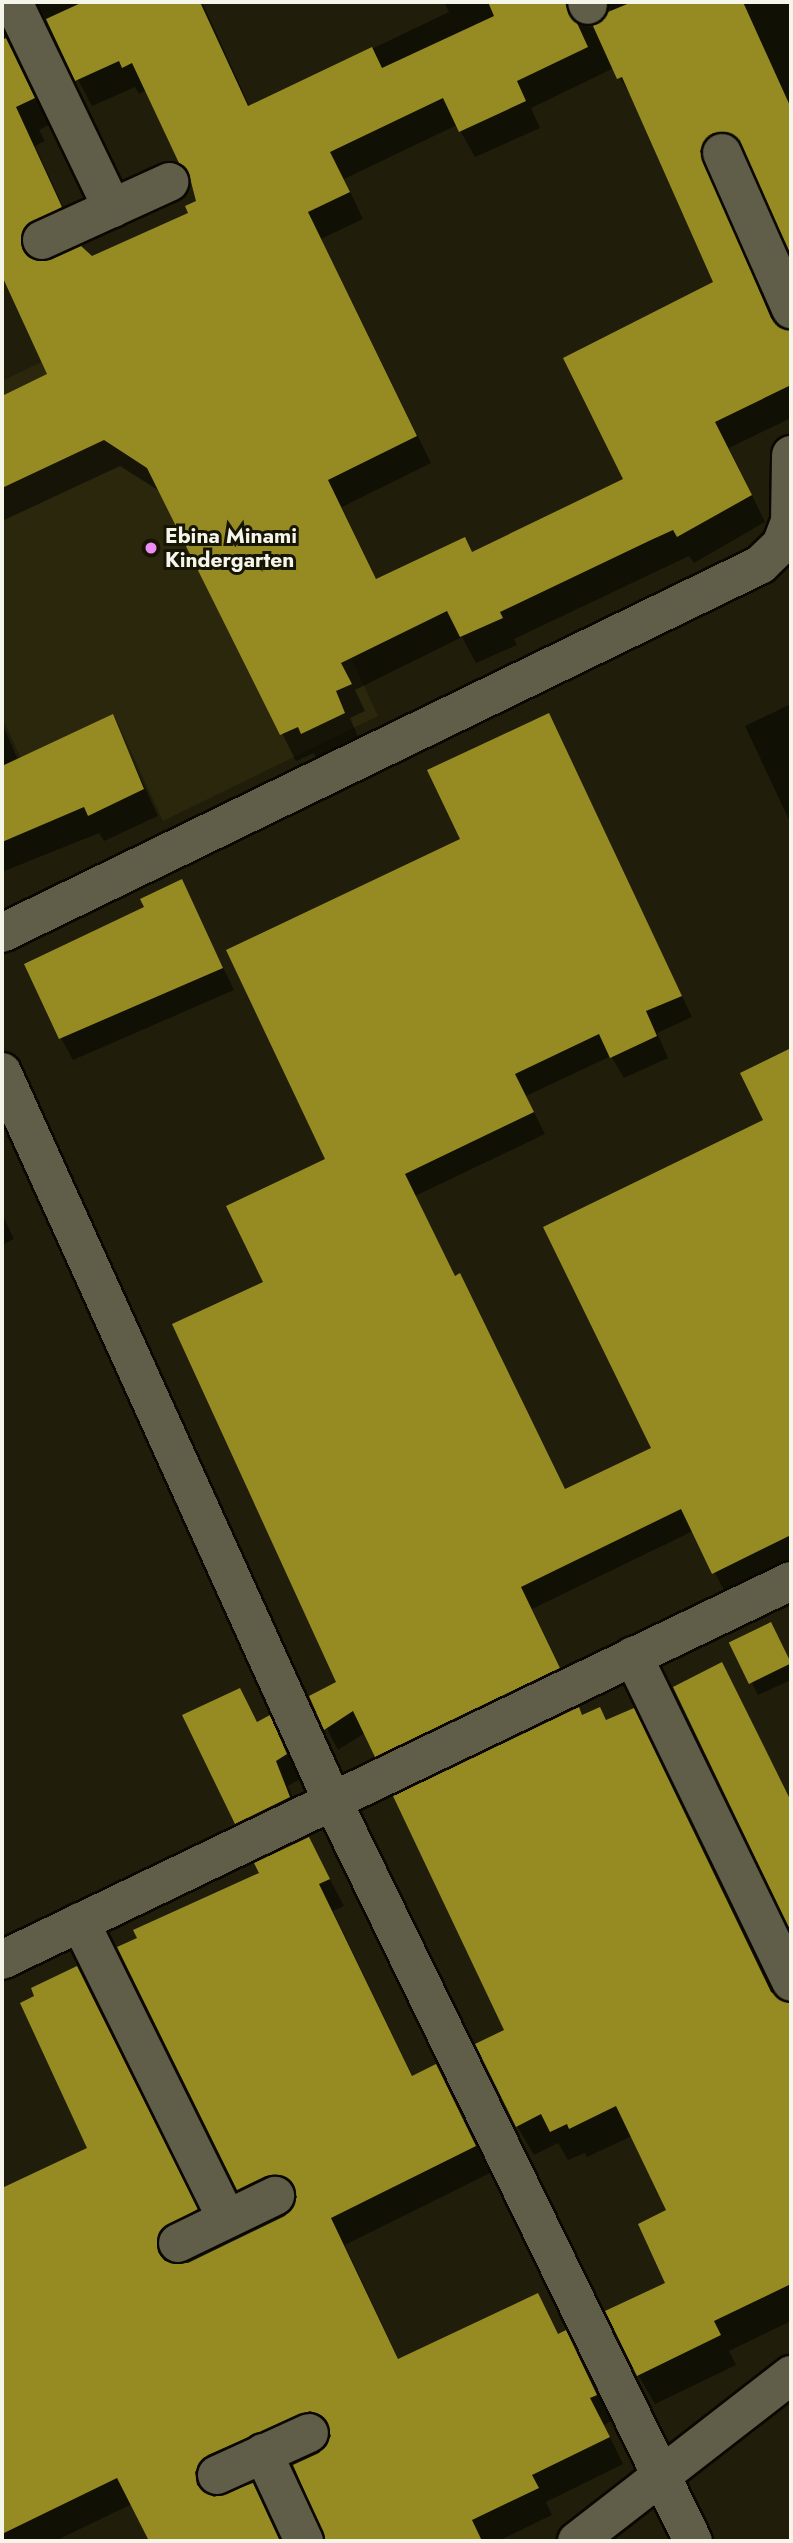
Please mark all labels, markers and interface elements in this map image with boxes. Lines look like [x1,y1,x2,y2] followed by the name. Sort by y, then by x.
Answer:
[165,523,297,573] place label: Ebina Minami Kindergarten
[143,540,159,556] marker: Ebina Minami Kindergarten

